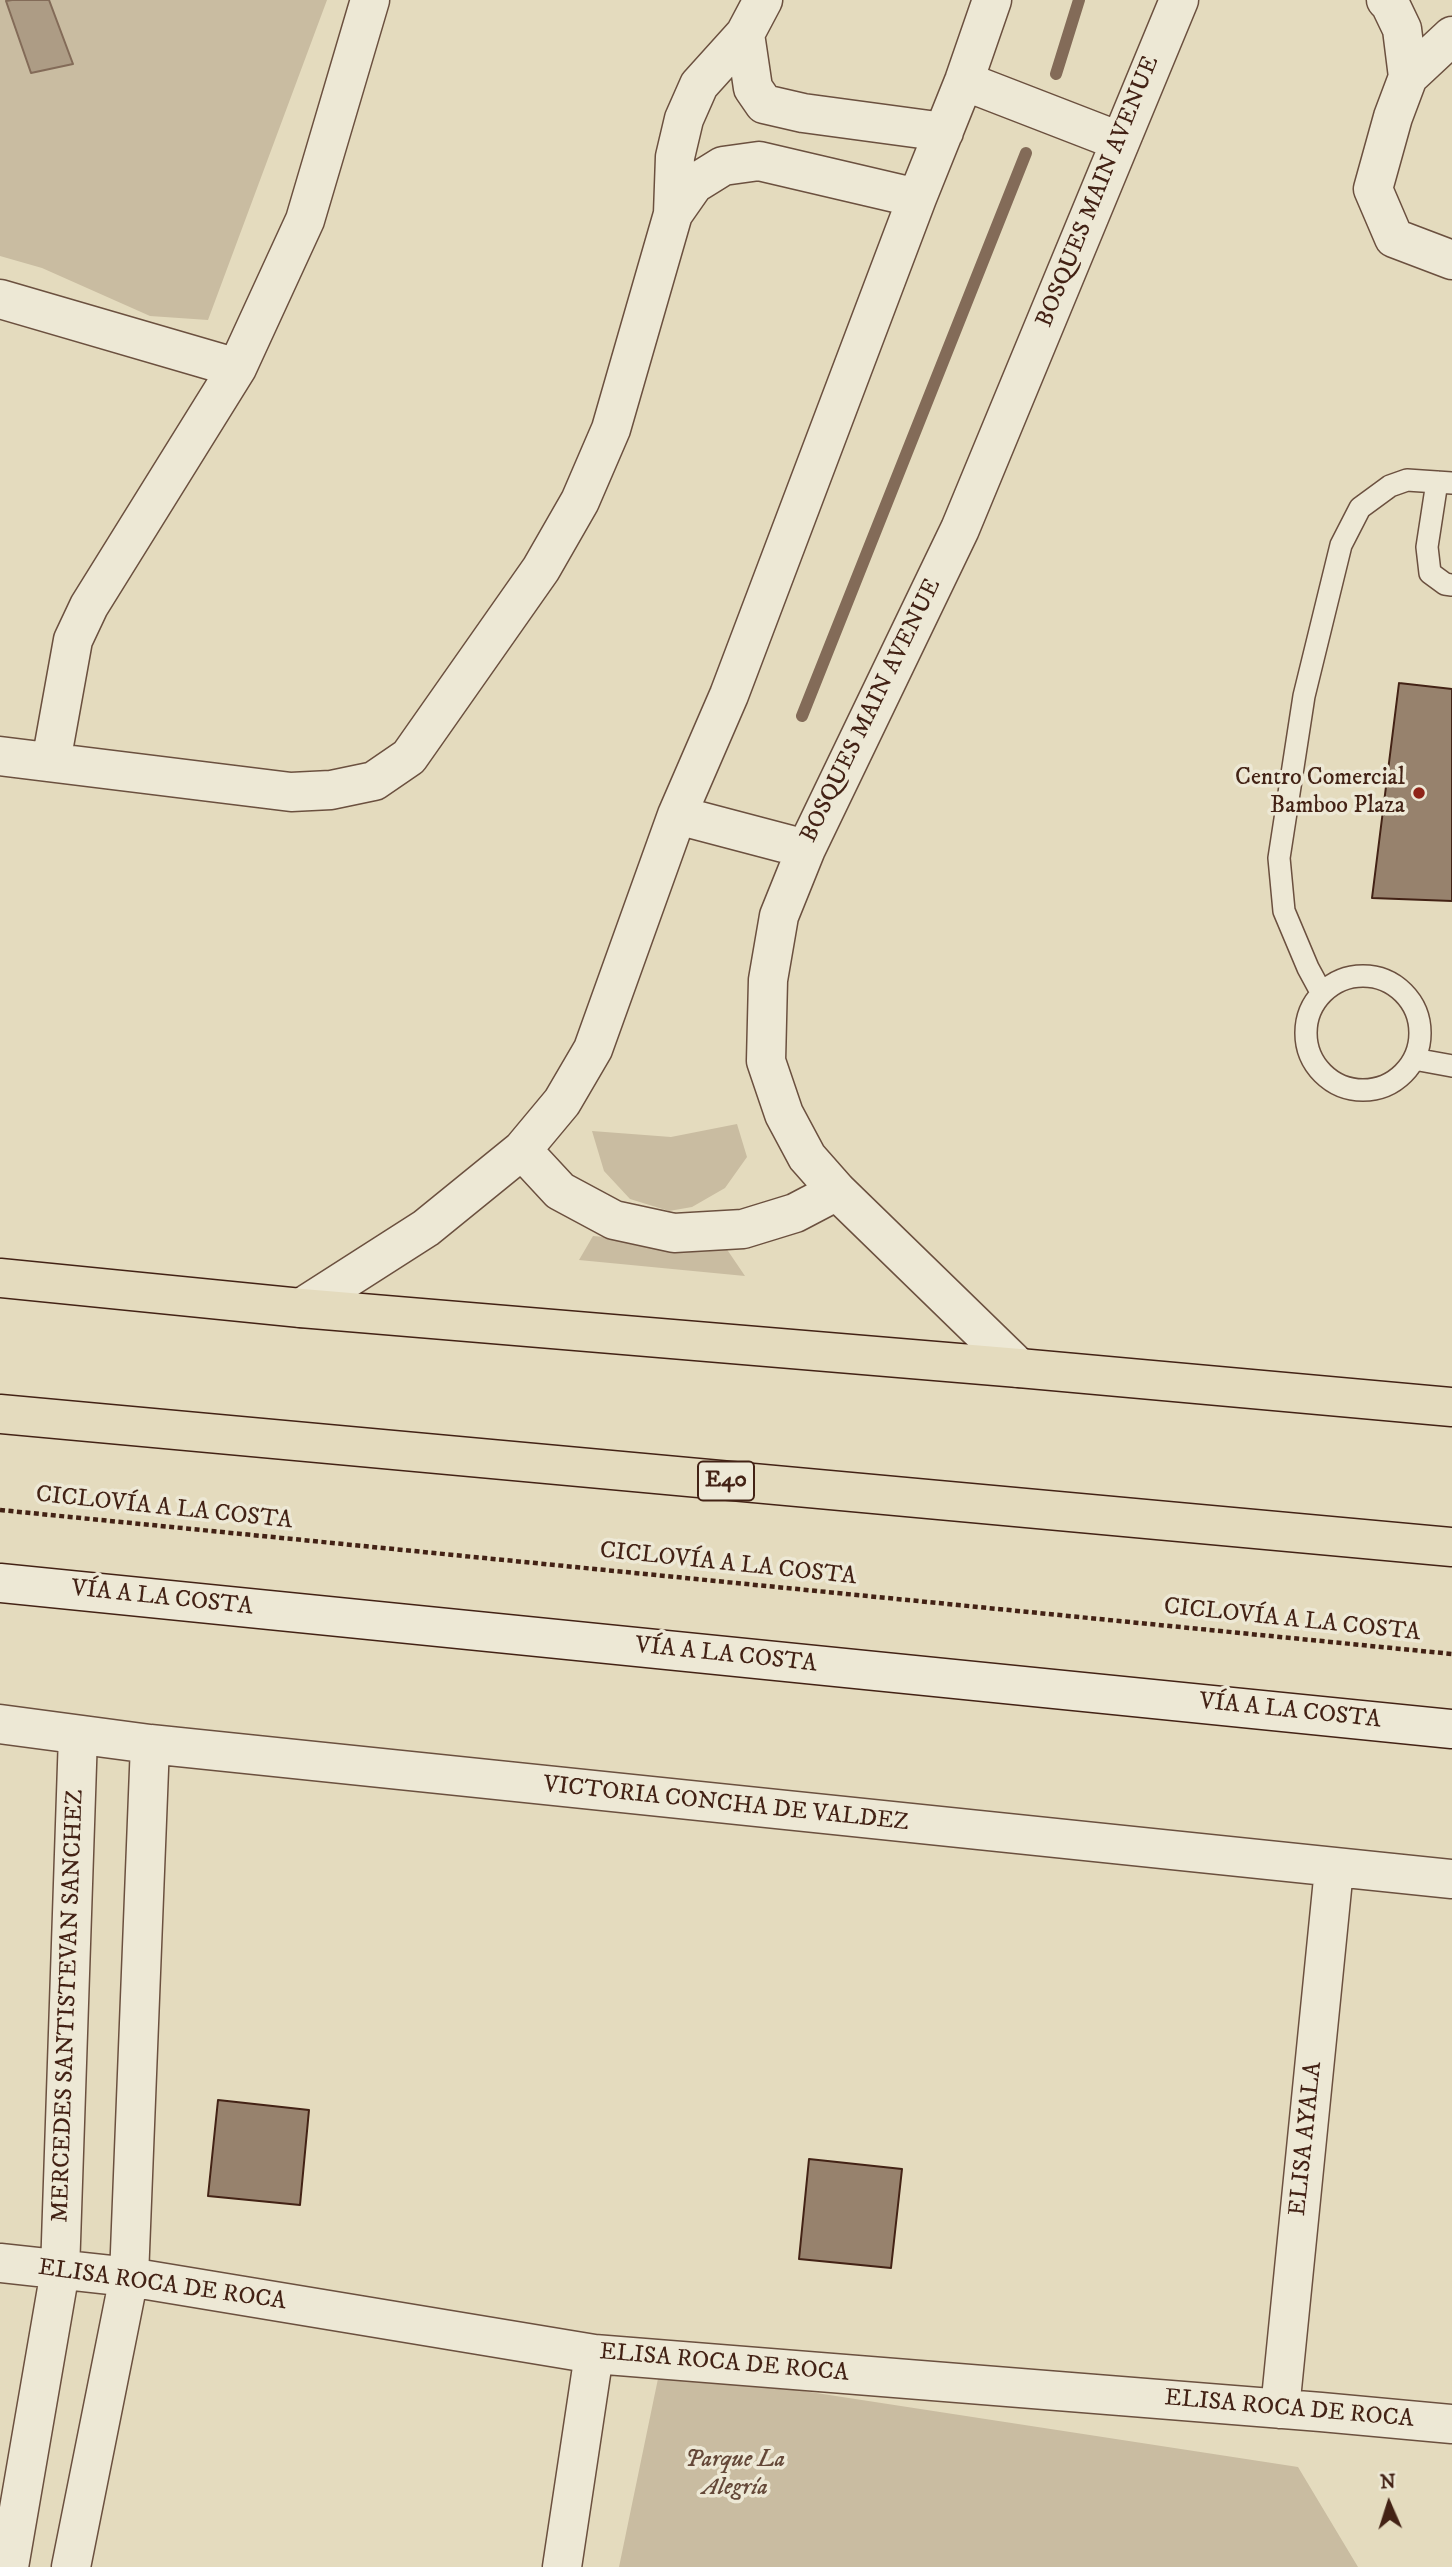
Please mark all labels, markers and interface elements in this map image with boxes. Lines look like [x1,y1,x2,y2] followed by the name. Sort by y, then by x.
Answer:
[1031,52,1167,332] street label: BOSQUES MAIN AVENUE
[796,574,948,848] street label: BOSQUES MAIN AVENUE
[1235,765,1405,821] place label: Centro Comercial Bamboo Plaza
[1411,785,1427,801] marker: Centro Comercial Bamboo Plaza
[698,1462,754,1500] road number: E40
[34,1481,294,1537] street label: CICLOVÍA A LA COSTA
[598,1537,858,1593] street label: CICLOVÍA A LA COSTA
[70,1575,254,1623] street label: VÍA A LA COSTA
[1162,1593,1422,1649] street label: CICLOVÍA A LA COSTA
[634,1632,818,1680] street label: VÍA A LA COSTA
[1198,1688,1382,1736] street label: VÍA A LA COSTA
[542,1771,910,1839] street label: VICTORIA CONCHA DE VALDEZ
[47,1789,91,2223] street label: MERCEDES SANTISTEVAN SANCHEZ
[1285,2061,1329,2217] street label: ELISA AYALA
[36,2254,288,2318] street label: ELISA ROCA DE ROCA
[598,2339,850,2389] street label: ELISA ROCA DE ROCA
[1163,2385,1415,2435] street label: ELISA ROCA DE ROCA
[685,2447,785,2503] park label: Parque La Alegría
[1354,2469,1424,2539] north arrow
[1379,2471,1396,2494] text: N

